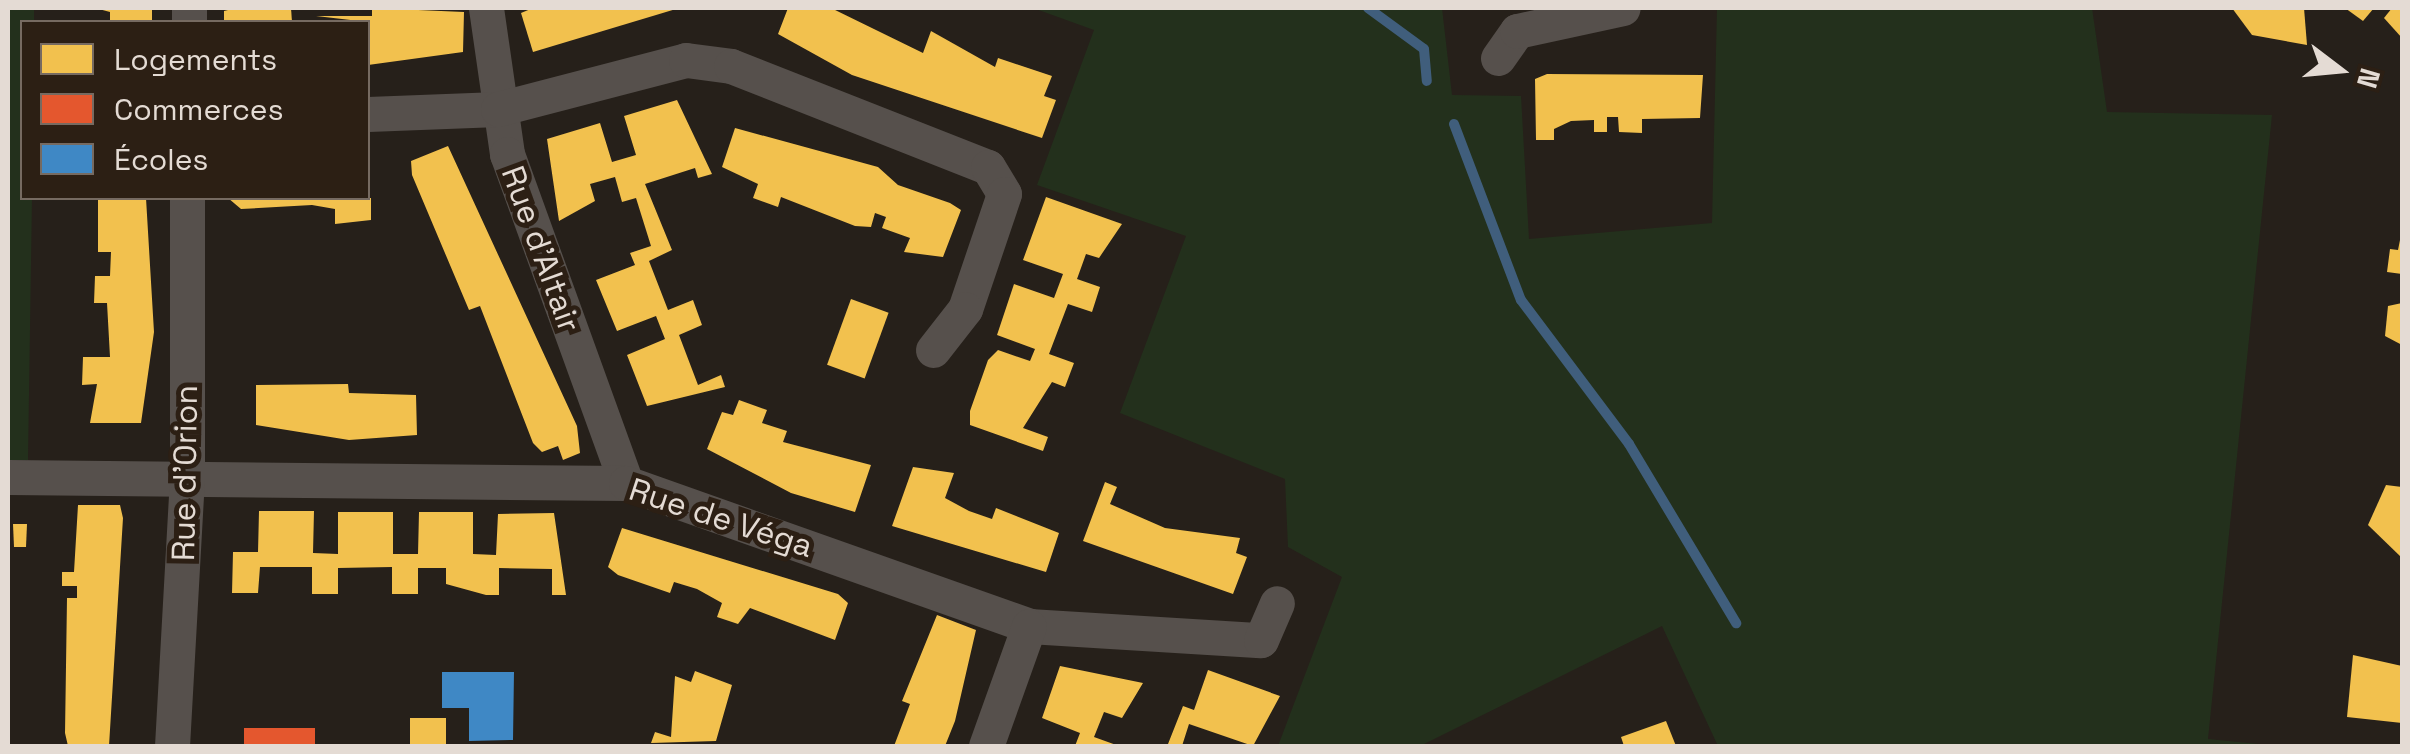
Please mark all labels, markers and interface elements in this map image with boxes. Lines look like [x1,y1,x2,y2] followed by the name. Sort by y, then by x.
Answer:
[20,20,370,200] legend
[2290,20,2390,120] north arrow
[114,40,277,79] text: Logements
[2349,64,2389,92] text: N
[114,90,283,129] text: Commerces
[114,140,208,179] text: Écoles
[493,161,589,337] street label: Rue d'Altair
[164,385,206,561] street label: Rue d'Orion
[624,470,818,566] street label: Rue de Véga

